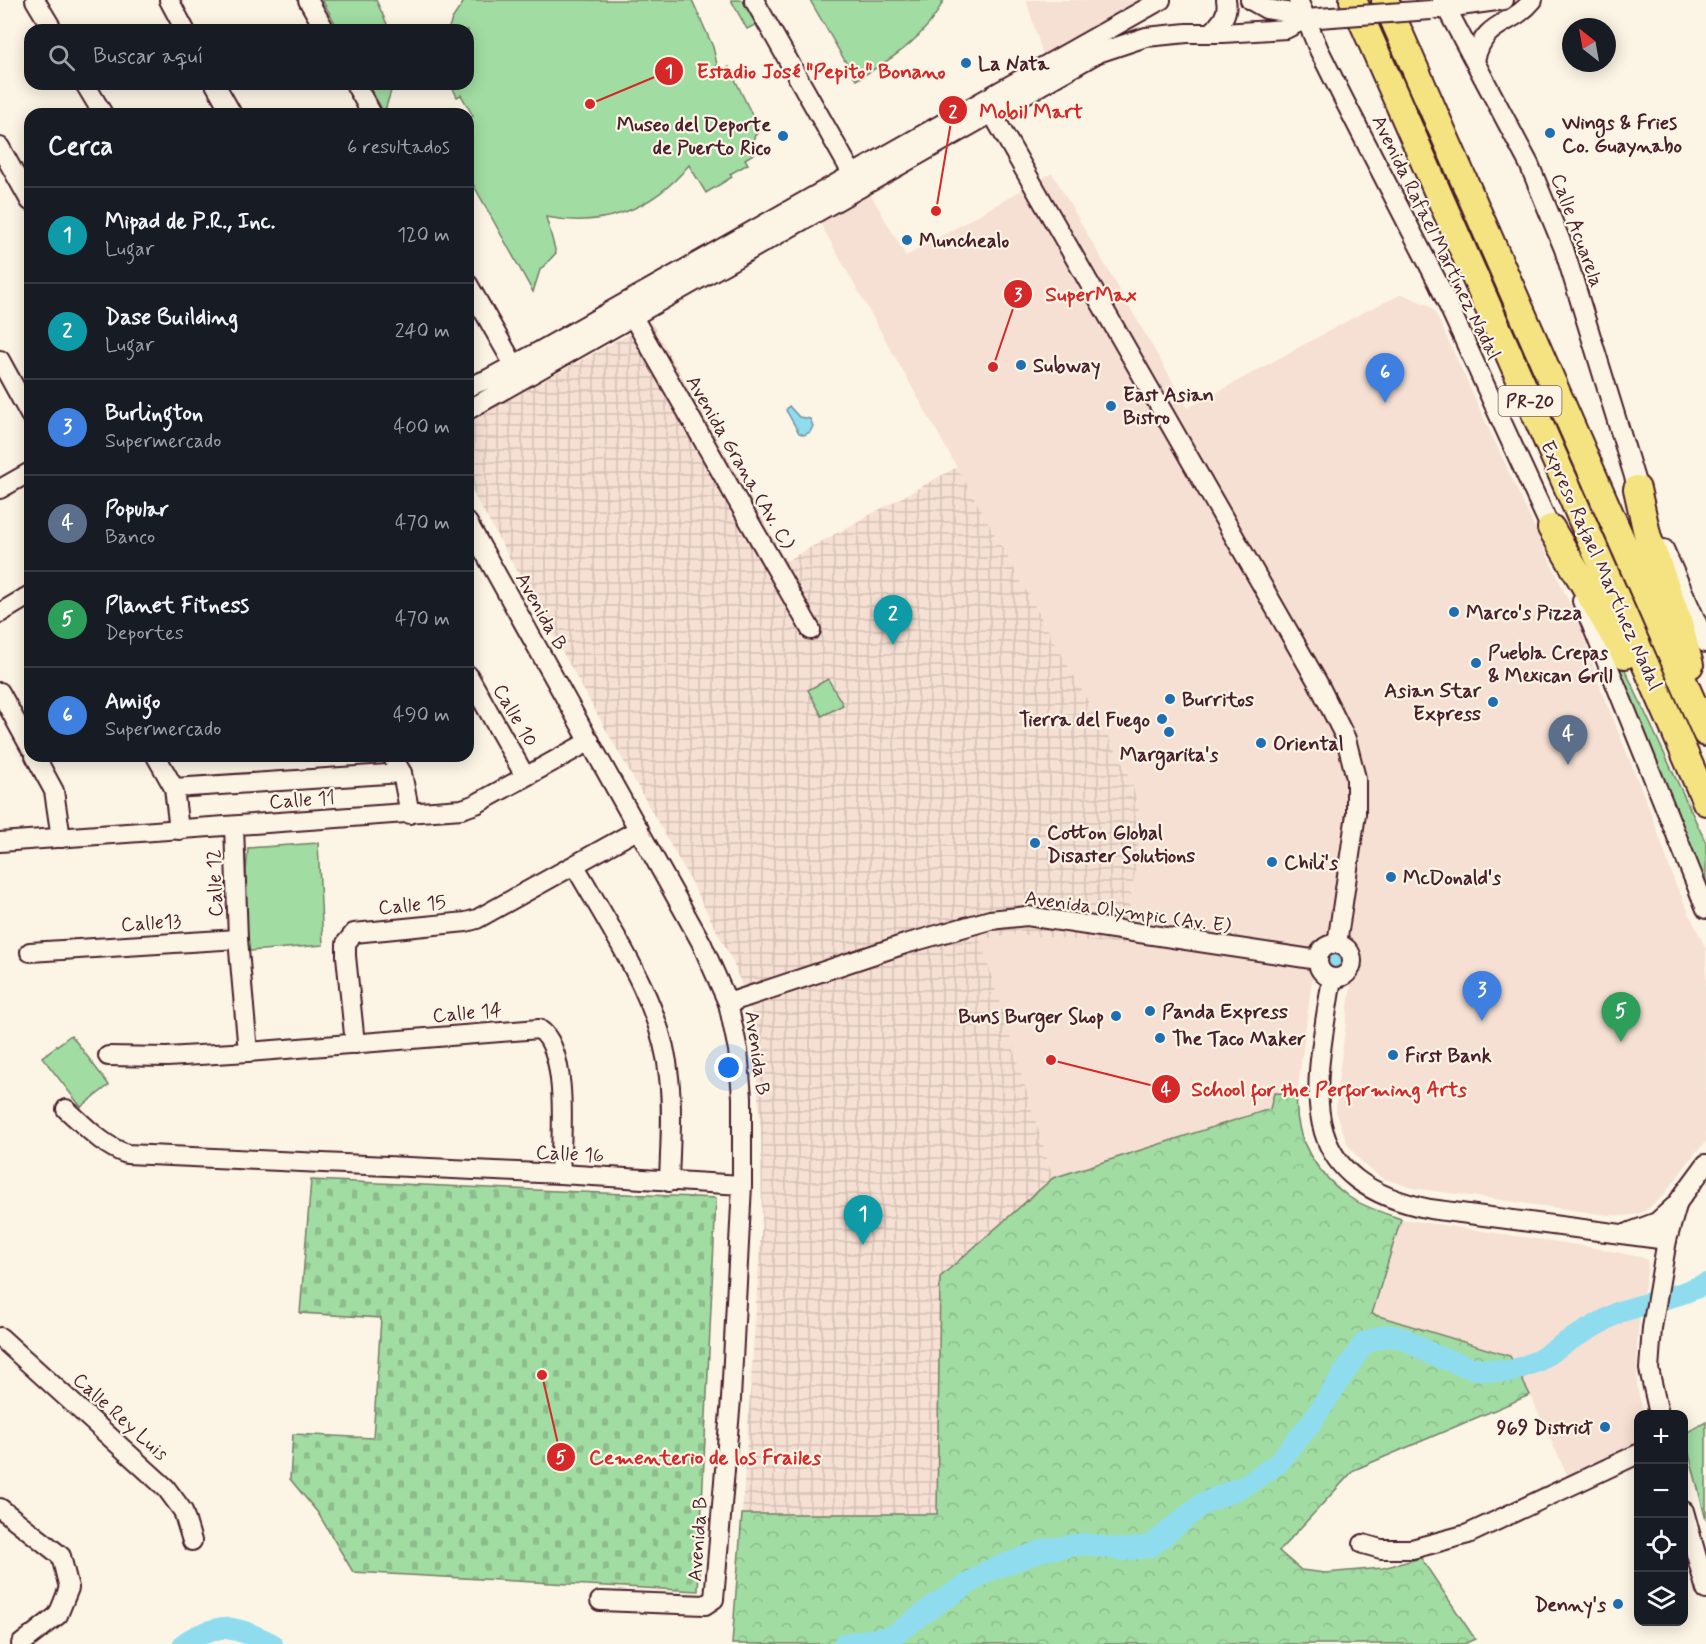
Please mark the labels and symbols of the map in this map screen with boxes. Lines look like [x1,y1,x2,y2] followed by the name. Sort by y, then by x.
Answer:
[1562,18,1616,72] north arrow
[654,51,957,90] callout: Estadio José "Pepito" Bonano
[978,51,1050,78] place label: La Nata
[959,56,973,70] marker: La Nata
[696,58,946,86] text: Estadio José "Pepito" Bonano
[665,60,673,84] text: 1
[938,91,1094,130] callout: Mobil Mart
[979,98,1083,126] text: Mobil Mart
[949,100,958,124] text: 2
[1561,110,1682,160] place label: Wings & Fries Co. Guaynabo
[1365,111,1507,364] street label: Avenida Rafael Martínez Nadal
[617,112,771,162] place label: Museo del Deporte de Puerto Rico
[1543,126,1557,140] marker: Wings & Fries Co. Guaynabo
[776,129,790,143] marker: Museo del Deporte de Puerto Rico
[1544,170,1610,291] street label: Calle Acuarela
[919,228,1009,255] place label: Munchealo
[900,233,914,247] marker: Munchealo
[1003,274,1148,313] callout: SuperMax
[1045,281,1137,309] text: SuperMax
[1014,283,1023,307] text: 3
[1033,353,1100,380] place label: Subway
[1366,354,1404,403] pin: 6
[1014,358,1028,372] marker: Subway
[679,371,801,555] street label: Avenida Grana (Av. C)
[1123,382,1214,432] place label: East Asian Bistro
[1498,386,1562,416] road number: PR-20
[1104,399,1118,413] marker: East Asian Bistro
[1533,436,1668,695] street label: Expreso Rafael Martínez Nadal
[508,568,573,656] street label: Avenida B
[874,596,912,645] pin: 2
[1466,600,1582,627] place label: Marco's Pizza
[1447,605,1461,619] marker: Marco's Pizza
[1488,640,1612,690] place label: Puebla Crepas & Mexican Grill
[1469,656,1483,670] marker: Puebla Crepas & Mexican Grill
[1384,678,1482,728] place label: Asian Star Express
[486,679,544,752] street label: Calle 10
[1182,687,1254,714] place label: Burritos
[1163,692,1177,706] marker: Burritos
[1486,695,1500,709] marker: Asian Star Express
[1019,707,1150,734] place label: Tierra del Fuego
[1155,712,1169,726] marker: Tierra del Fuego
[1548,716,1588,765] pin: 4
[1162,725,1176,739] marker: Margarita's
[1273,731,1344,758] place label: Oriental
[1254,736,1268,750] marker: Oriental
[1120,742,1219,771] place label: Margarita's
[268,785,336,816] street label: Calle 11
[1047,820,1195,870] place label: Cotton Global Disaster Solutions
[1028,836,1042,850] marker: Cotton Global Disaster Solutions
[201,849,230,917] street label: Calle 12
[1284,850,1338,877] place label: Chili's
[1265,855,1279,869] marker: Chili's
[1403,865,1501,892] place label: McDonald's
[1384,870,1398,884] marker: McDonald's
[1023,885,1233,940] street label: Avenida Olympic (Av. E)
[377,889,447,922] street label: Calle 15
[120,908,182,939] street label: Calle13
[1462,972,1502,1021] pin: 3
[1602,992,1640,1042] pin: 5
[431,997,503,1030] street label: Calle 14
[1162,999,1288,1026] place label: Panda Express
[958,1004,1104,1033] place label: Buns Burger Shop
[1143,1004,1157,1018] marker: Panda Express
[737,1009,776,1097] street label: Avenida B
[1109,1009,1123,1023] marker: Buns Burger Shop
[1172,1026,1306,1053] place label: The Taco Maker
[1153,1031,1167,1045] marker: The Taco Maker
[1405,1043,1492,1070] place label: First Bank
[1386,1048,1400,1062] marker: First Bank
[714,1053,743,1082] your location
[1151,1069,1477,1108] callout: School for the Performing Arts
[1191,1076,1468,1106] text: School for the Performing Arts
[1161,1078,1172,1102] text: 4
[535,1139,605,1170] street label: Calle 16
[844,1196,882,1245] pin: 1
[66,1367,174,1467] street label: Calle Rey Luis
[1497,1415,1593,1442] place label: 969 District
[1598,1420,1612,1434] marker: 969 District
[546,1438,834,1477] callout: Cementerio de los Frailes
[589,1444,822,1472] text: Cementerio de los Frailes
[556,1446,567,1470] text: 5
[682,1496,715,1583] street label: Avenida B
[1534,1592,1606,1619] place label: Denny's
[1611,1597,1625,1611] marker: Denny's

